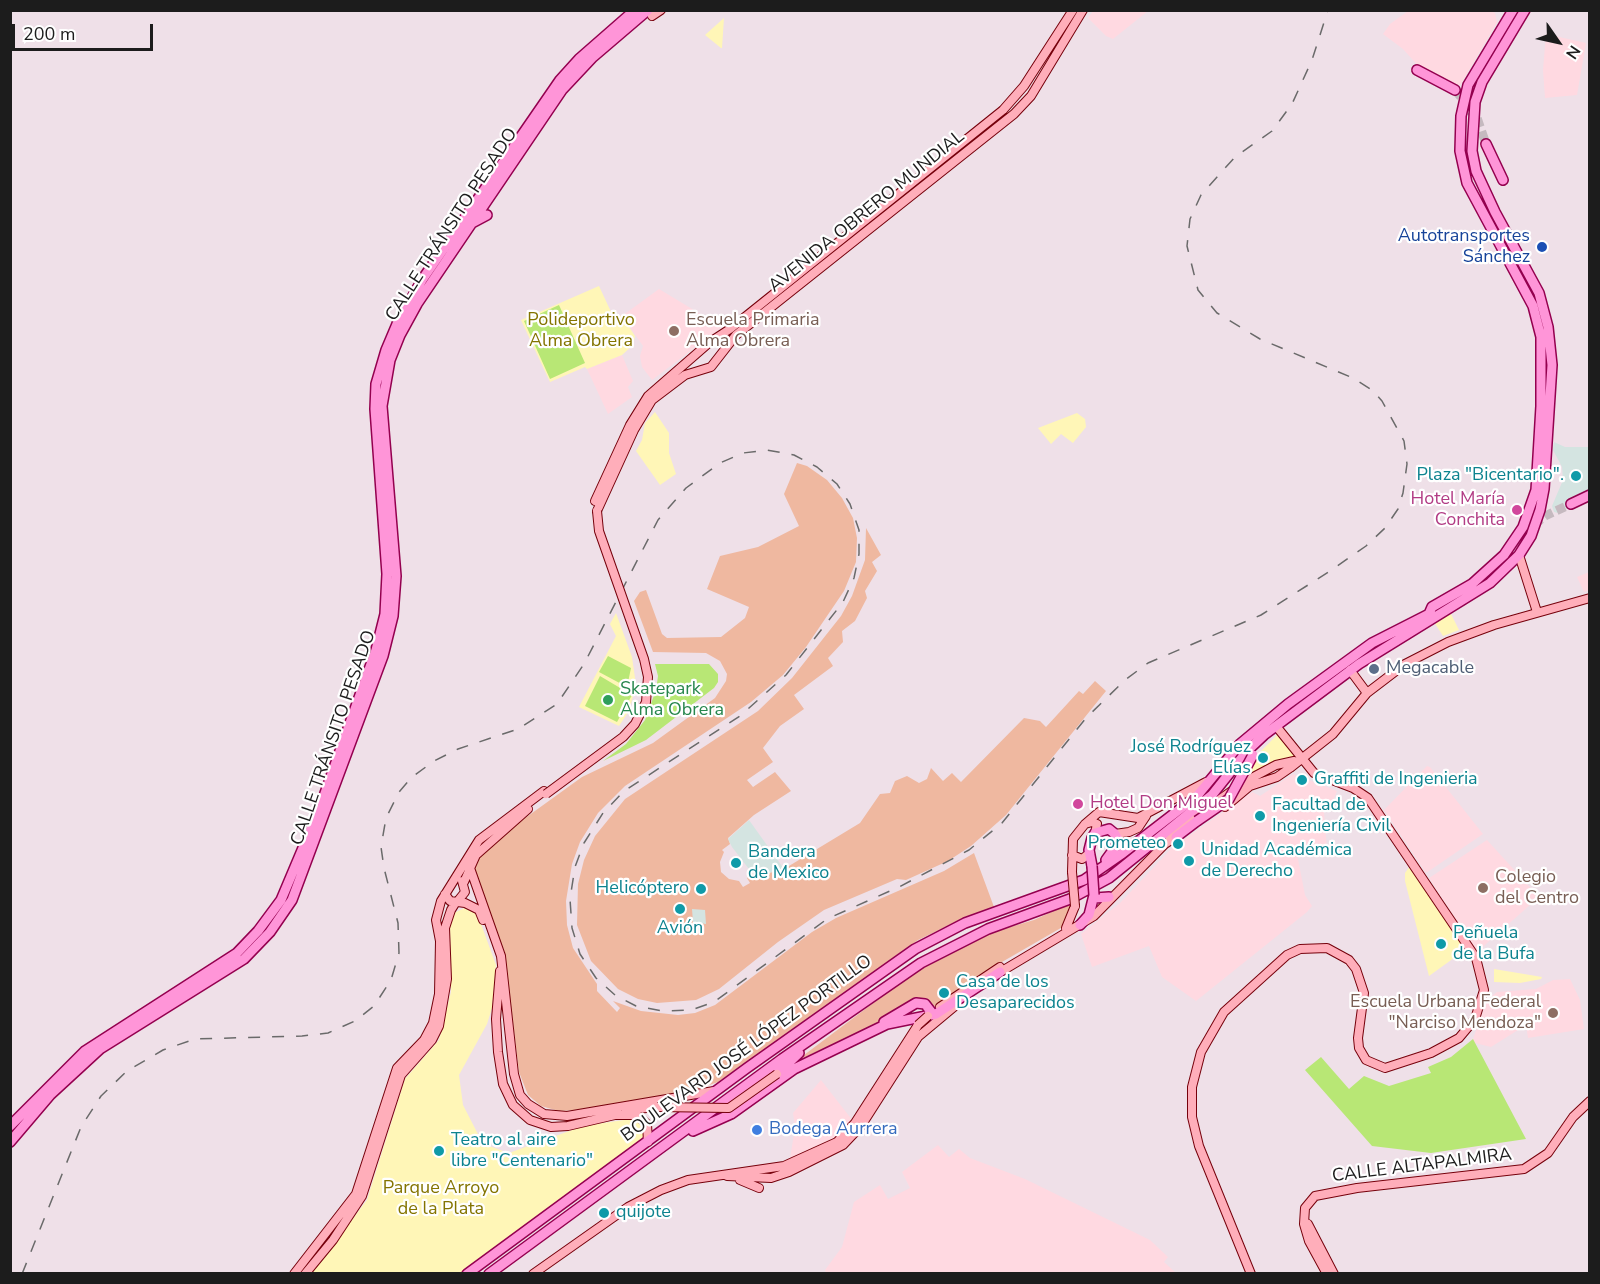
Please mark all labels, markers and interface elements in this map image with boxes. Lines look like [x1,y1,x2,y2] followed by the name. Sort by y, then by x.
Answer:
[15,12,156,50] scale bar
[1528,12,1588,72] north arrow
[23,22,75,46] text: 200 m
[1560,41,1585,63] text: N
[381,124,523,326] street label: CALLE TRÁNSITO PESADO
[765,126,969,298] street label: AVENIDA OBRERO MUNDIAL
[1398,226,1530,268] place label: Autotransportes Sánchez
[1535,240,1549,254] marker: Autotransportes Sánchez
[527,310,635,352] park label: Polideportivo Alma Obrera
[686,310,819,352] place label: Escuela Primaria Alma Obrera
[667,324,681,338] marker: Escuela Primaria Alma Obrera
[1416,465,1564,487] place label: Plaza "Bicentario".
[1569,469,1583,483] marker: Plaza "Bicentario".
[1411,489,1505,532] place label: Hotel María Conchita
[1510,503,1524,517] marker: Hotel María Conchita
[287,628,381,848] street label: CALLE TRÁNSITO PESADO
[1386,658,1474,680] place label: Megacable
[1367,662,1381,676] marker: Megacable
[620,679,724,722] place label: Skatepark Alma Obrera
[601,693,615,707] marker: Skatepark Alma Obrera
[1131,737,1251,780] place label: José Rodríguez Elías
[1256,751,1270,765] marker: José Rodríguez Elías
[1314,769,1478,791] place label: Graffiti de Ingenieria
[1295,773,1309,787] marker: Graffiti de Ingenieria
[1090,793,1233,815] place label: Hotel Don Miguel
[1272,795,1391,838] place label: Facultad de Ingeniería Civil
[1071,797,1085,811] marker: Hotel Don Miguel
[1253,809,1267,823] marker: Facultad de Ingeniería Civil
[1088,833,1166,855] place label: Prometeo
[1171,837,1185,851] marker: Prometeo
[1201,840,1352,882] place label: Unidad Académica de Derecho
[748,842,829,884] place label: Bandera de Mexico
[1182,854,1196,868] marker: Unidad Académica de Derecho
[729,856,743,870] marker: Bandera de Mexico
[1495,867,1579,910] place label: Colegio del Centro
[596,878,689,900] place label: Helicóptero
[1476,881,1490,895] marker: Colegio del Centro
[694,882,708,896] marker: Helicóptero
[673,902,687,916] marker: Avión
[657,918,703,940] place label: Avión
[1453,923,1535,966] place label: Peñuela de la Bufa
[1434,937,1448,951] marker: Peñuela de la Bufa
[617,951,877,1147] street label: BOULEVARD JOSÉ LÓPEZ PORTILLO
[956,972,1075,1014] place label: Casa de los Desaparecidos
[937,986,951,1000] marker: Casa de los Desaparecidos
[1350,992,1541,1034] place label: Escuela Urbana Federal "Narciso Mendoza"
[1546,1006,1560,1020] marker: Escuela Urbana Federal "Narciso Mendoza"
[769,1119,897,1141] place label: Bodega Aurrera
[750,1123,764,1137] marker: Bodega Aurrera
[451,1130,593,1172] place label: Teatro al aire libre "Centenario"
[432,1144,446,1158] marker: Teatro al aire libre "Centenario"
[1331,1144,1513,1188] street label: CALLE ALTAPALMIRA
[383,1178,499,1220] park label: Parque Arroyo de la Plata
[616,1202,671,1224] place label: quijote
[597,1206,611,1220] marker: quijote

